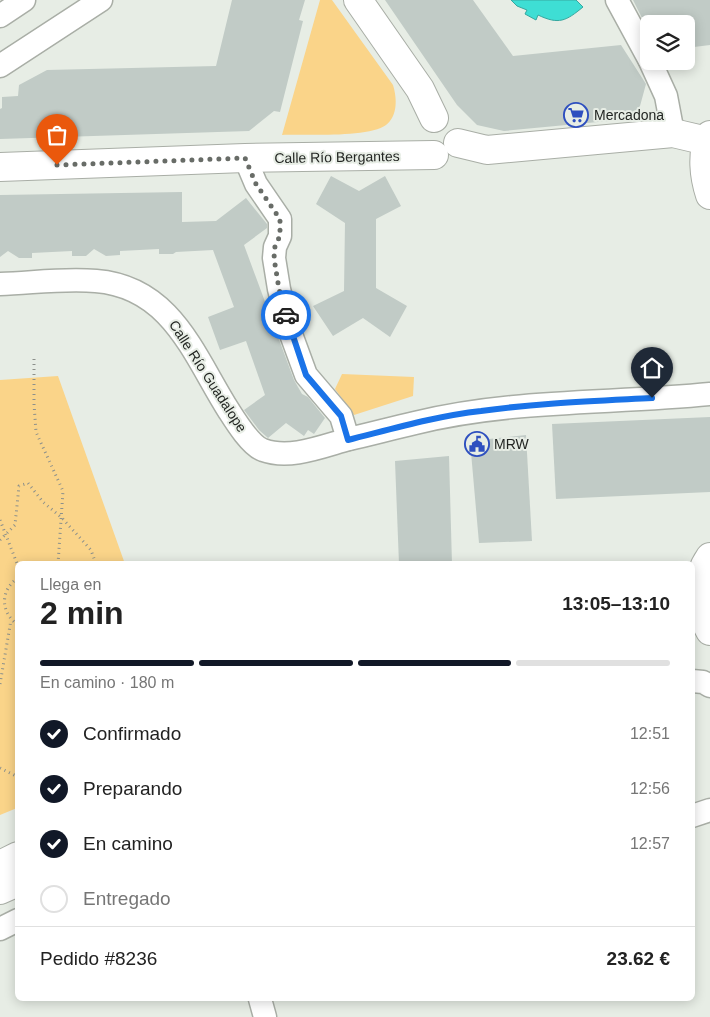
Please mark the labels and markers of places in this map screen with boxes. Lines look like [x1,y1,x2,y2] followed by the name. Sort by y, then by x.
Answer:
[563,102,589,128] supermarket icon: Mercadona
[594,107,664,123] place label: Mercadona
[36,114,78,165] pin
[631,347,673,398] pin
[464,431,490,457] public building icon: MRW
[494,436,530,452] place label: MRW

